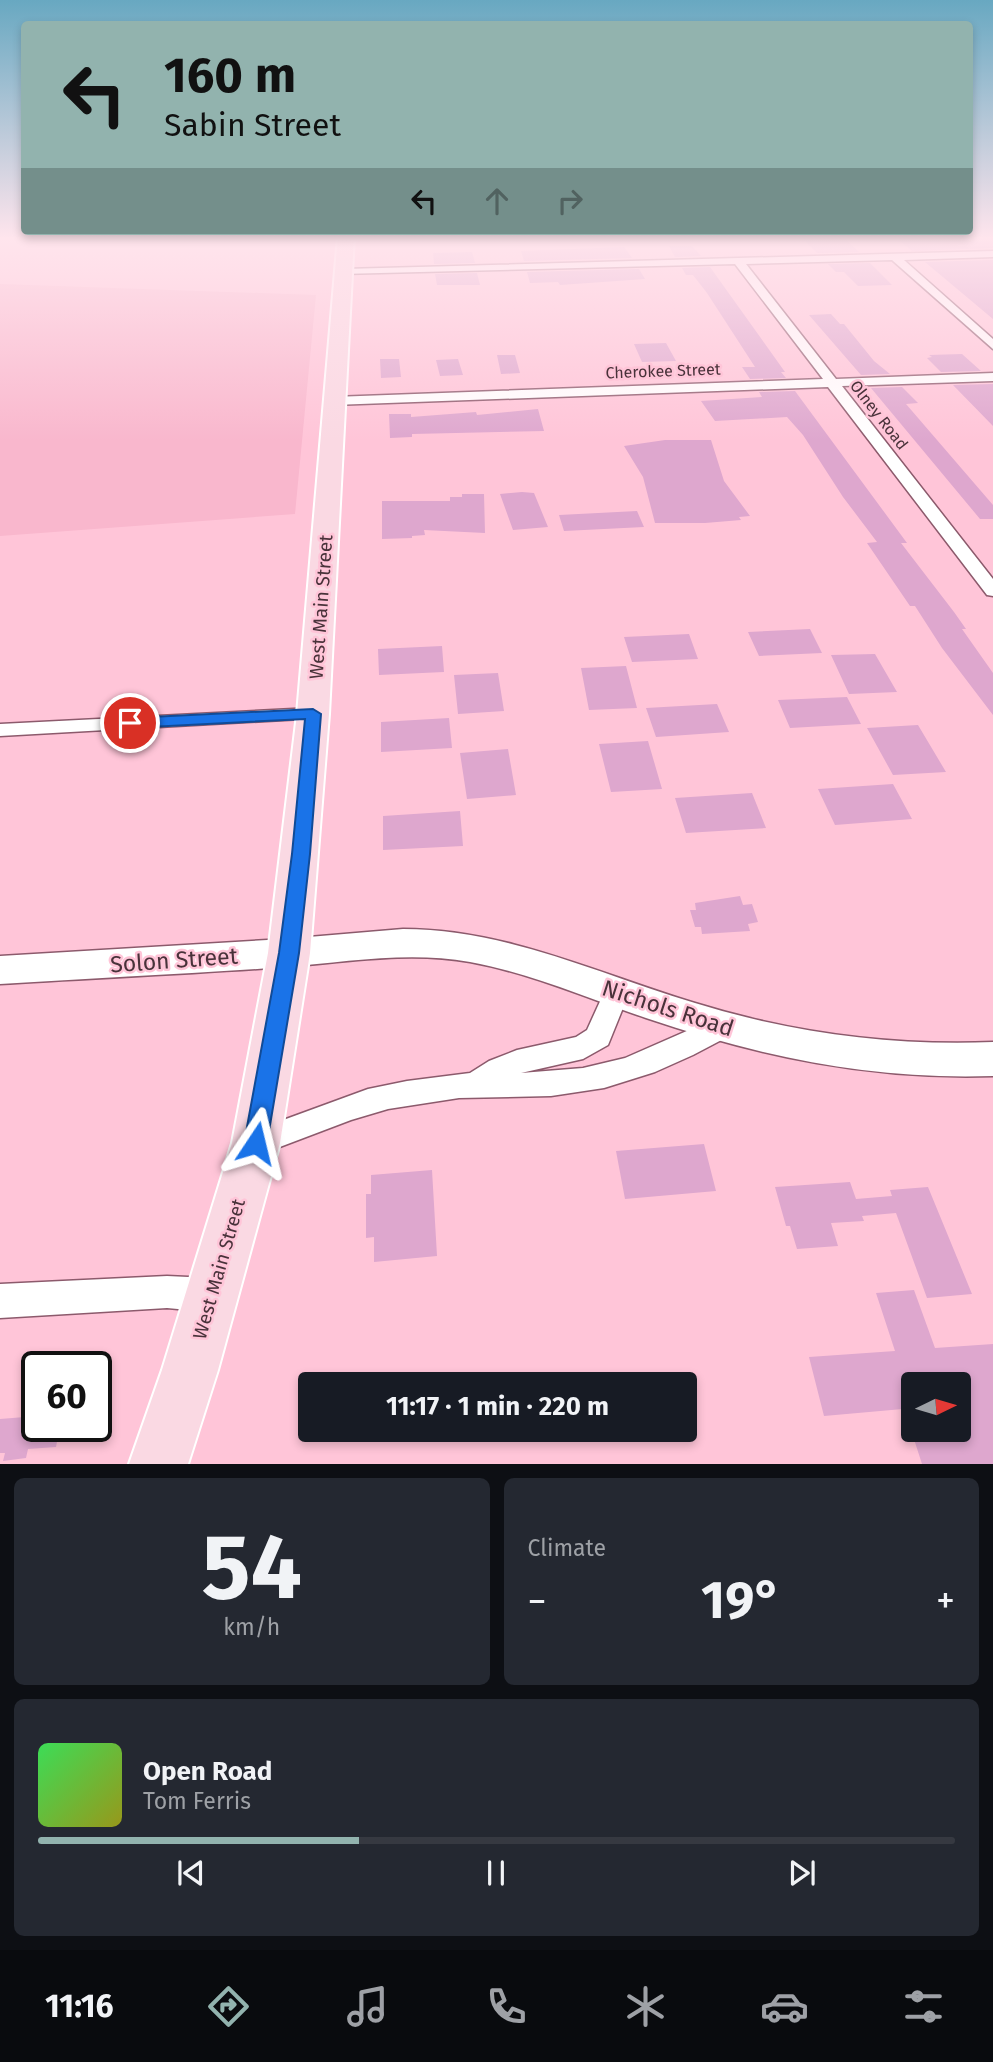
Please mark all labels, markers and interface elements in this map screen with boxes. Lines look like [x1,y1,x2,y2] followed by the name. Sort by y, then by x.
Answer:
[164,46,296,105] text: 160 m
[49,49,140,140] icon: left
[164,106,341,144] text: Sabin Street
[405,182,443,220] icon: left
[478,182,516,220] icon: ahead
[551,182,589,220] icon: right
[605,359,721,383] street label: Cherokee Street
[846,377,912,453] street label: Olney Road
[304,534,338,680] street label: West Main Street
[100,693,160,753] pin
[111,704,149,742] icon: arrive
[109,942,240,978] street label: Solon Street
[599,974,737,1042] street label: Nichols Road
[219,1106,293,1180] position arrow
[188,1196,250,1342] street label: West Main Street
[21,1351,112,1442] speed limit sign: 60
[901,1372,971,1442] north arrow
[901,1372,971,1442] map controls
[386,1391,609,1422] text: 11:17 · 1 min · 220 m
[202,1513,302,1622] text: 54
[528,1534,606,1562] text: Climate
[701,1569,781,1632] text: 19°
[528,1578,547,1624] text: −
[936,1578,955,1624] text: +
[223,1613,280,1641] text: km/h
[143,1756,272,1787] text: Open Road
[143,1787,251,1815] text: Tom Ferris
[172,1854,210,1892] icon: previous
[477,1854,515,1892] icon: pause
[783,1854,821,1892] icon: next
[204,1982,253,2031] icon: directions
[343,1982,392,2031] icon: music
[482,1982,531,2031] icon: phone
[621,1982,670,2031] icon: climate
[760,1982,809,2031] icon: car
[899,1982,948,2031] icon: filters
[45,1987,114,2025] text: 11:16

